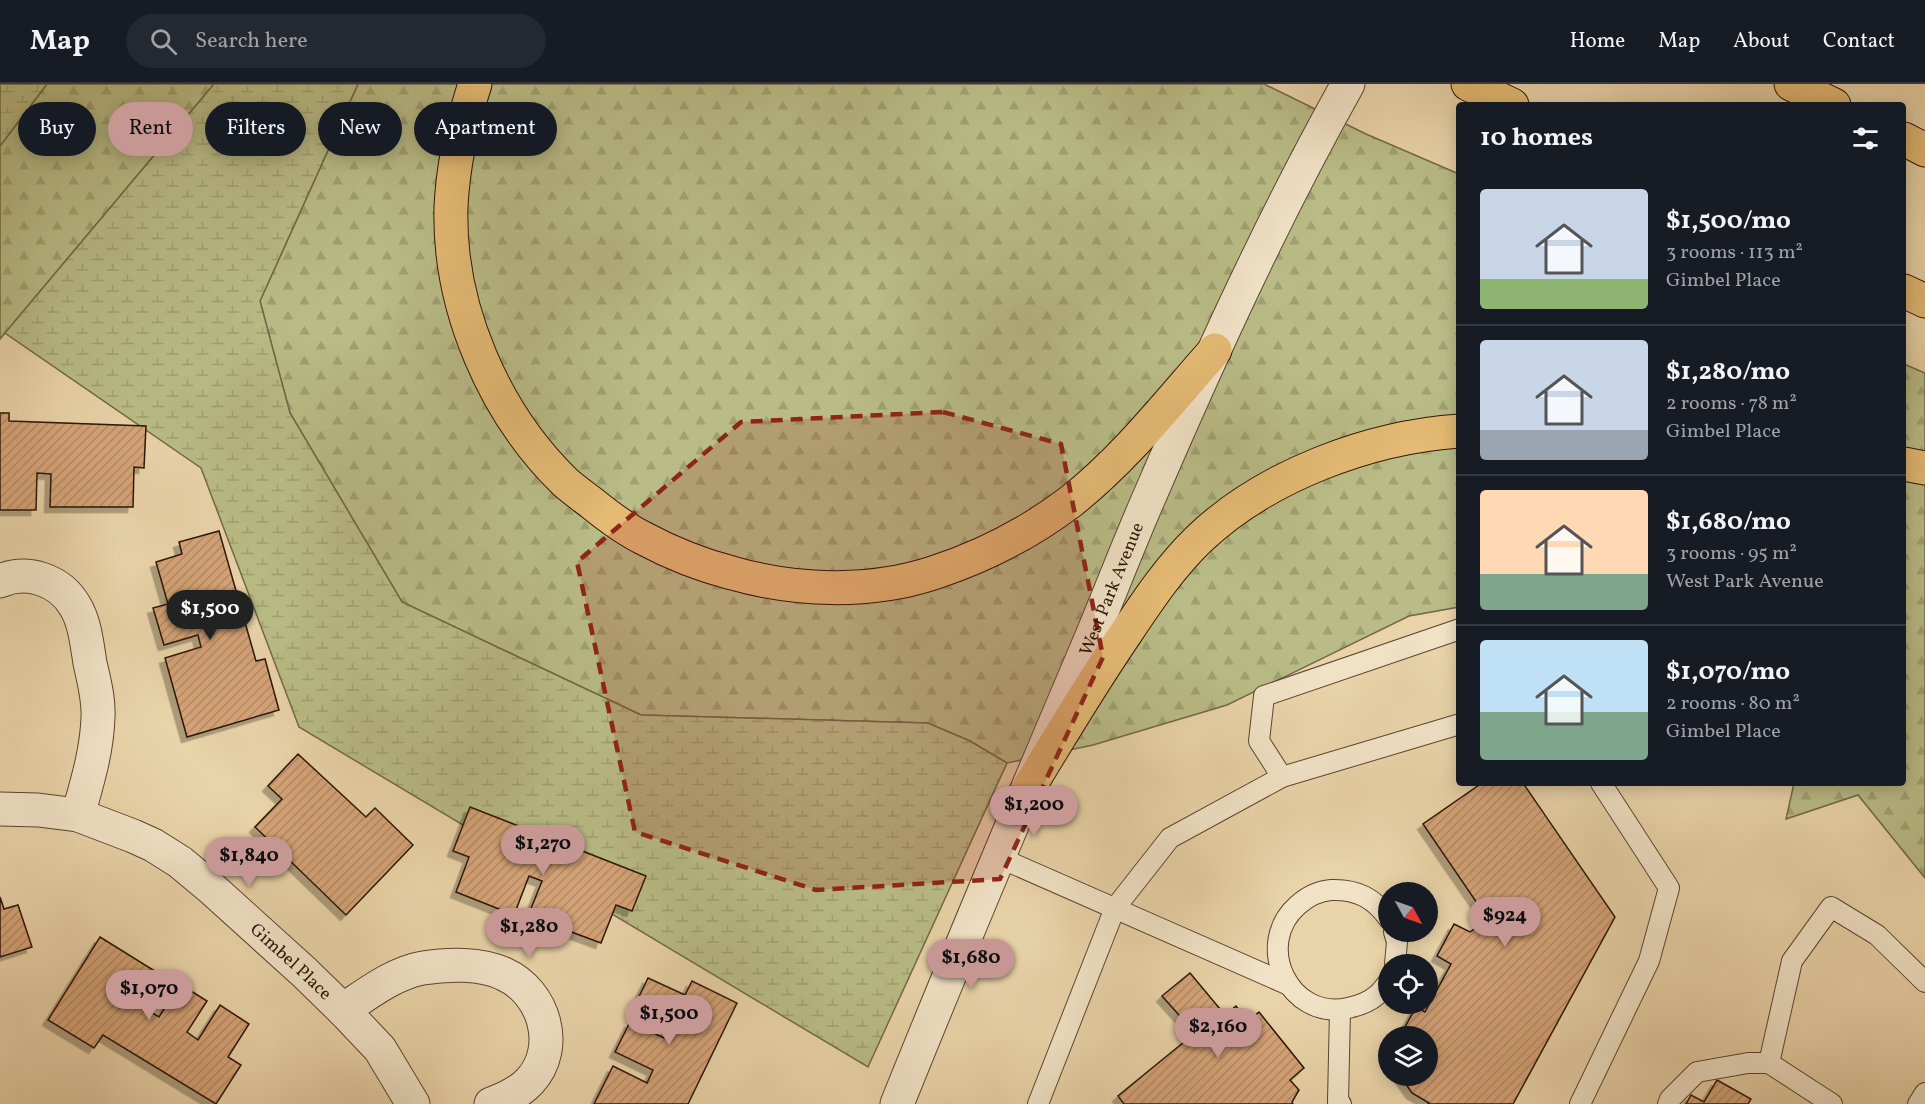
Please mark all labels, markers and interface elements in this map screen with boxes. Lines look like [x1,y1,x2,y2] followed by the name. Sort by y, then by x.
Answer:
[126,14,546,68] search box
[30,22,90,61] text: Map
[147,25,180,58] icon: search
[195,26,308,57] text: Search here
[1570,27,1625,56] text: Home
[1658,27,1700,56] text: Map
[1733,27,1790,56] text: About
[1823,27,1895,56] text: Contact
[18,102,96,156] chip: Buy
[108,102,193,156] chip: Rent
[205,102,306,156] chip: Filters
[318,102,402,156] chip: New
[414,102,557,156] chip: Apartment
[1480,120,1593,156] text: 10 homes
[1849,122,1882,155] icon: filters
[1666,203,1791,239] text: $1,500/mo
[1528,213,1600,285] icon: home
[1666,239,1803,267] text: 3 rooms · 113 m²
[1666,267,1781,295] text: Gimbel Place
[1666,354,1790,390] text: $1,280/mo
[1528,364,1600,436] icon: home
[1666,390,1797,418] text: 2 rooms · 78 m²
[1666,418,1781,446] text: Gimbel Place
[1666,504,1791,540] text: $1,680/mo
[1528,514,1600,586] icon: home
[1074,519,1151,660] street label: West Park Avenue
[1666,540,1797,568] text: 3 rooms · 95 m²
[1666,568,1824,596] text: West Park Avenue
[161,590,259,641] pin: $1,500
[180,595,240,623] text: $1,500
[1666,654,1790,690] text: $1,070/mo
[1528,664,1600,736] icon: home
[1666,690,1800,718] text: 2 rooms · 80 m²
[1666,718,1781,746] text: Gimbel Place
[985,786,1083,837] pin: $1,200
[1004,791,1064,819] text: $1,200
[494,825,592,876] pin: $1,270
[515,830,571,858] text: $1,270
[200,837,298,888] pin: $1,840
[219,842,279,870] text: $1,840
[1378,882,1438,942] north arrow
[1378,882,1438,1086] map controls
[1469,897,1541,948] pin: $924
[1483,902,1527,930] text: $924
[480,908,578,959] pin: $1,280
[500,913,558,941] text: $1,280
[244,918,337,1006] street label: Gimbel Place
[922,939,1020,990] pin: $1,680
[941,944,1001,972] text: $1,680
[1378,954,1438,1014] button: locate
[100,970,198,1021] pin: $1,070
[120,975,178,1003] text: $1,070
[620,995,718,1046] pin: $1,500
[639,1000,699,1028] text: $1,500
[1169,1008,1267,1059] pin: $2,160
[1189,1013,1247,1041] text: $2,160
[1378,1026,1438,1086] button: layers

